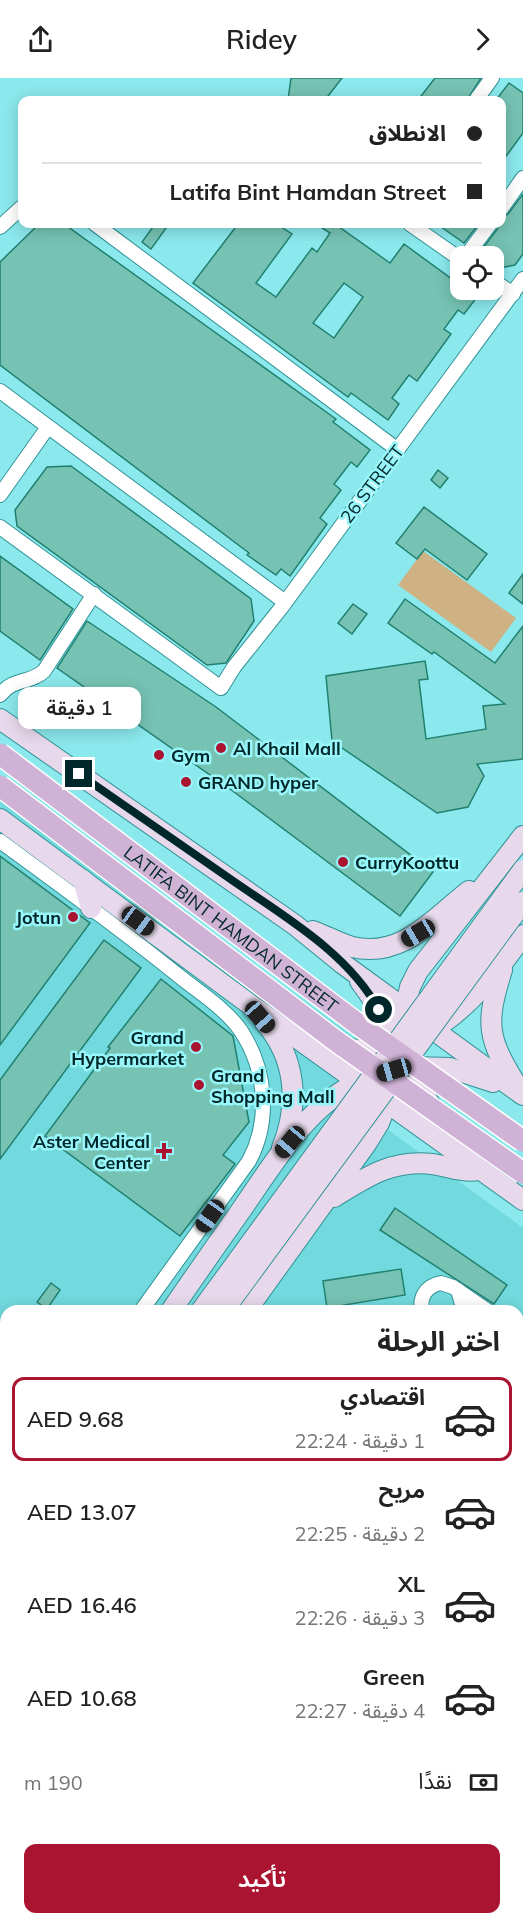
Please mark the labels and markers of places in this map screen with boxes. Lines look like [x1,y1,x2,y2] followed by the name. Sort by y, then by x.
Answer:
[233,737,341,760] place label: Al Khail Mall
[214,741,228,755] marker: Al Khail Mall
[171,744,210,767] place label: Gym
[152,748,166,762] marker: Gym
[198,771,319,794] place label: GRAND hyper
[179,775,193,789] marker: GRAND hyper
[355,851,459,874] place label: CurryKoottu
[336,855,350,869] marker: CurryKoottu
[16,906,61,929] place label: Jotun
[66,910,80,924] marker: Jotun
[71,1026,184,1070] place label: Grand Hypermarket
[189,1040,203,1054] marker: Grand Hypermarket
[211,1064,334,1108] place label: Grand Shopping Mall
[192,1078,206,1092] marker: Grand Shopping Mall
[33,1130,151,1174] place label: Aster Medical Center
[155,1142,173,1160] marker: Aster Medical Center

